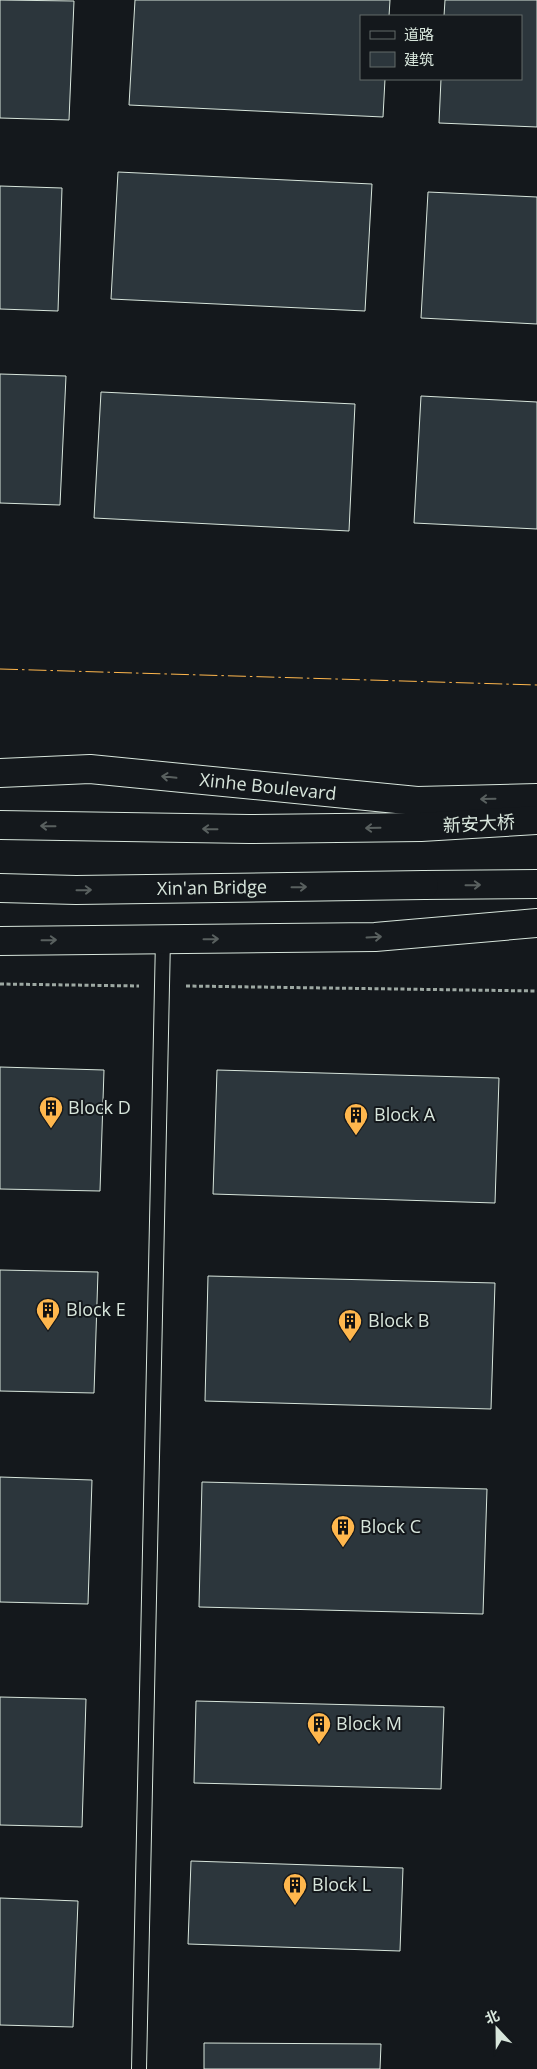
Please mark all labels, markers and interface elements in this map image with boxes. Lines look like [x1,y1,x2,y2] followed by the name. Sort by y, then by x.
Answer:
[360,15,522,80] legend
[404,24,434,44] text: 道路
[404,49,434,69] text: 建筑
[199,767,338,805] street label: Xinhe Boulevard
[162,772,178,782] one-way arrow
[481,795,497,804] one-way arrow
[442,809,516,837] street label: 新安大桥
[40,821,56,831] one-way arrow
[365,823,381,832] one-way arrow
[202,824,218,834] one-way arrow
[157,874,267,900] street label: Xin'an Bridge
[464,880,480,890] one-way arrow
[290,882,306,892] one-way arrow
[75,885,91,895] one-way arrow
[365,932,381,941] one-way arrow
[202,934,219,944] one-way arrow
[40,935,56,945] one-way arrow
[38,1095,64,1129] building icon: Block D
[68,1095,131,1119] place label: Block D
[343,1102,369,1136] building icon: Block A
[374,1102,436,1126] place label: Block A
[35,1297,61,1331] building icon: Block E
[66,1297,126,1321] place label: Block E
[337,1308,363,1342] building icon: Block B
[368,1308,429,1332] place label: Block B
[330,1514,356,1548] building icon: Block C
[360,1514,421,1538] place label: Block C
[306,1711,332,1745] building icon: Block M
[336,1711,402,1735] place label: Block M
[282,1872,308,1906] building icon: Block L
[312,1872,371,1896] place label: Block L
[472,2004,522,2054] north arrow
[482,2005,502,2028] text: 北

